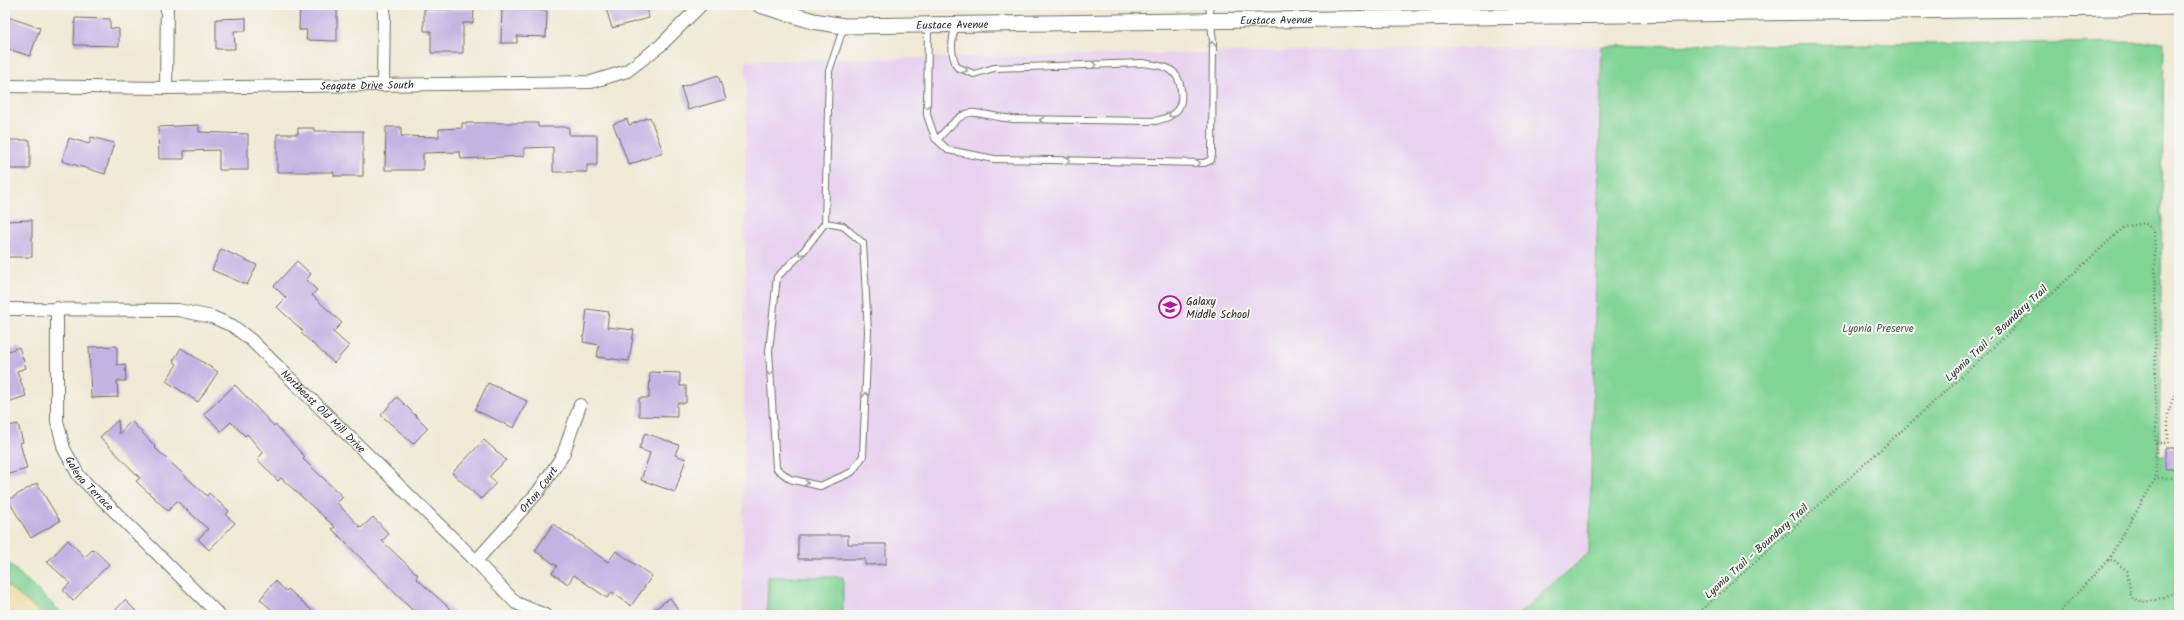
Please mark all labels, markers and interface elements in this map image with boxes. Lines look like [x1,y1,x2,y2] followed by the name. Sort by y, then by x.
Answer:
[1240,11,1313,30] street label: Eustace Avenue
[916,16,989,35] street label: Eustace Avenue
[1208,41,1216,47] one-way arrow
[1091,61,1097,69] one-way arrow
[962,66,969,74] one-way arrow
[320,77,414,96] street label: Seagate Drive South
[923,103,931,109] one-way arrow
[1168,110,1175,117] one-way arrow
[1039,116,1045,124] one-way arrow
[1065,156,1071,164] one-way arrow
[1195,159,1201,167] one-way arrow
[798,248,805,256] one-way arrow
[1941,281,2052,386] street label: Lyonia Trail - Boundary Trail
[1186,293,1250,324] place label: Galaxy Middle School
[1157,294,1183,320] school or university icon: Galaxy Middle School
[1842,320,1914,338] park label: Lyonia Preserve
[276,366,370,458] street label: Northeast Old Mill Drive
[766,370,774,376] one-way arrow
[861,392,870,398] one-way arrow
[60,453,118,516] street label: Galena Terrace
[515,462,563,517] street label: Orton Court
[802,478,809,487] one-way arrow
[1700,500,1813,604] street label: Lyonia Trail - Boundary Trail

